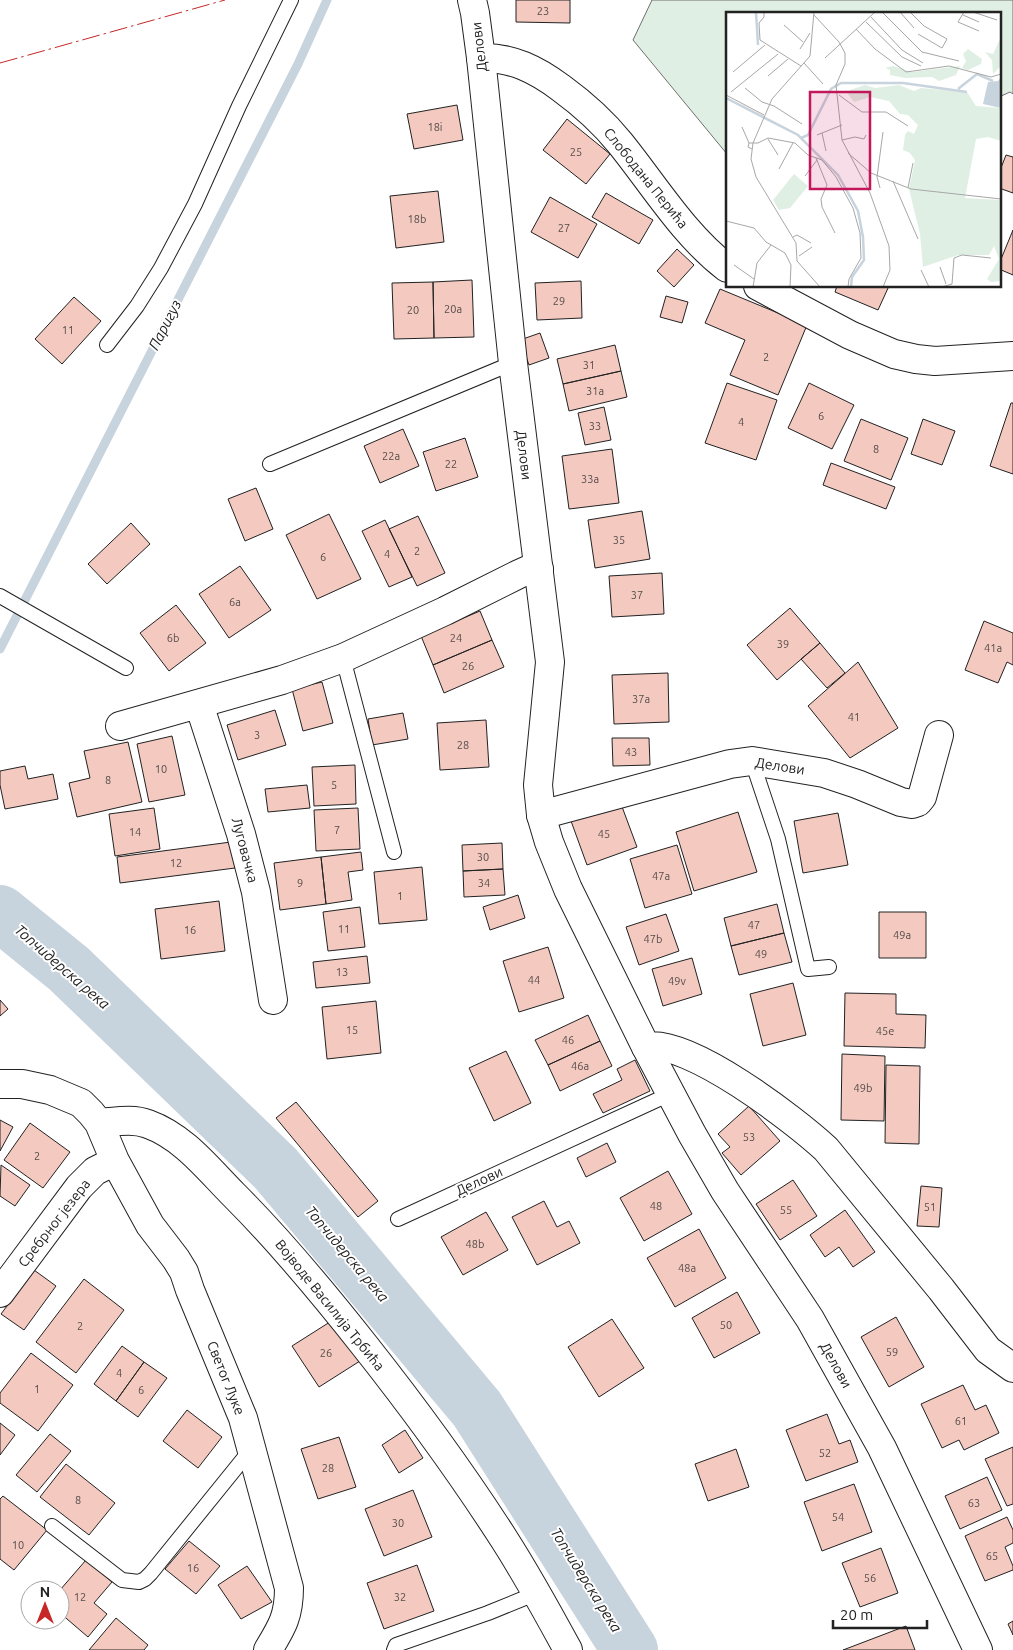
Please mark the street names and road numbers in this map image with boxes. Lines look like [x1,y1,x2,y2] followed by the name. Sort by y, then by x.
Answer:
[468,21,490,73] street label: Делови
[601,125,691,231] street label: Слободана Перића
[513,429,535,481] street label: Делови
[754,754,806,778] street label: Делови
[229,816,261,884] street label: Луговачка
[453,1163,505,1199] street label: Делови
[15,1176,93,1270] street label: Сребрног језера
[272,1236,388,1374] street label: Војводе Василија Трбића
[204,1339,248,1417] street label: Светог Луке
[817,1339,855,1391] street label: Делови

